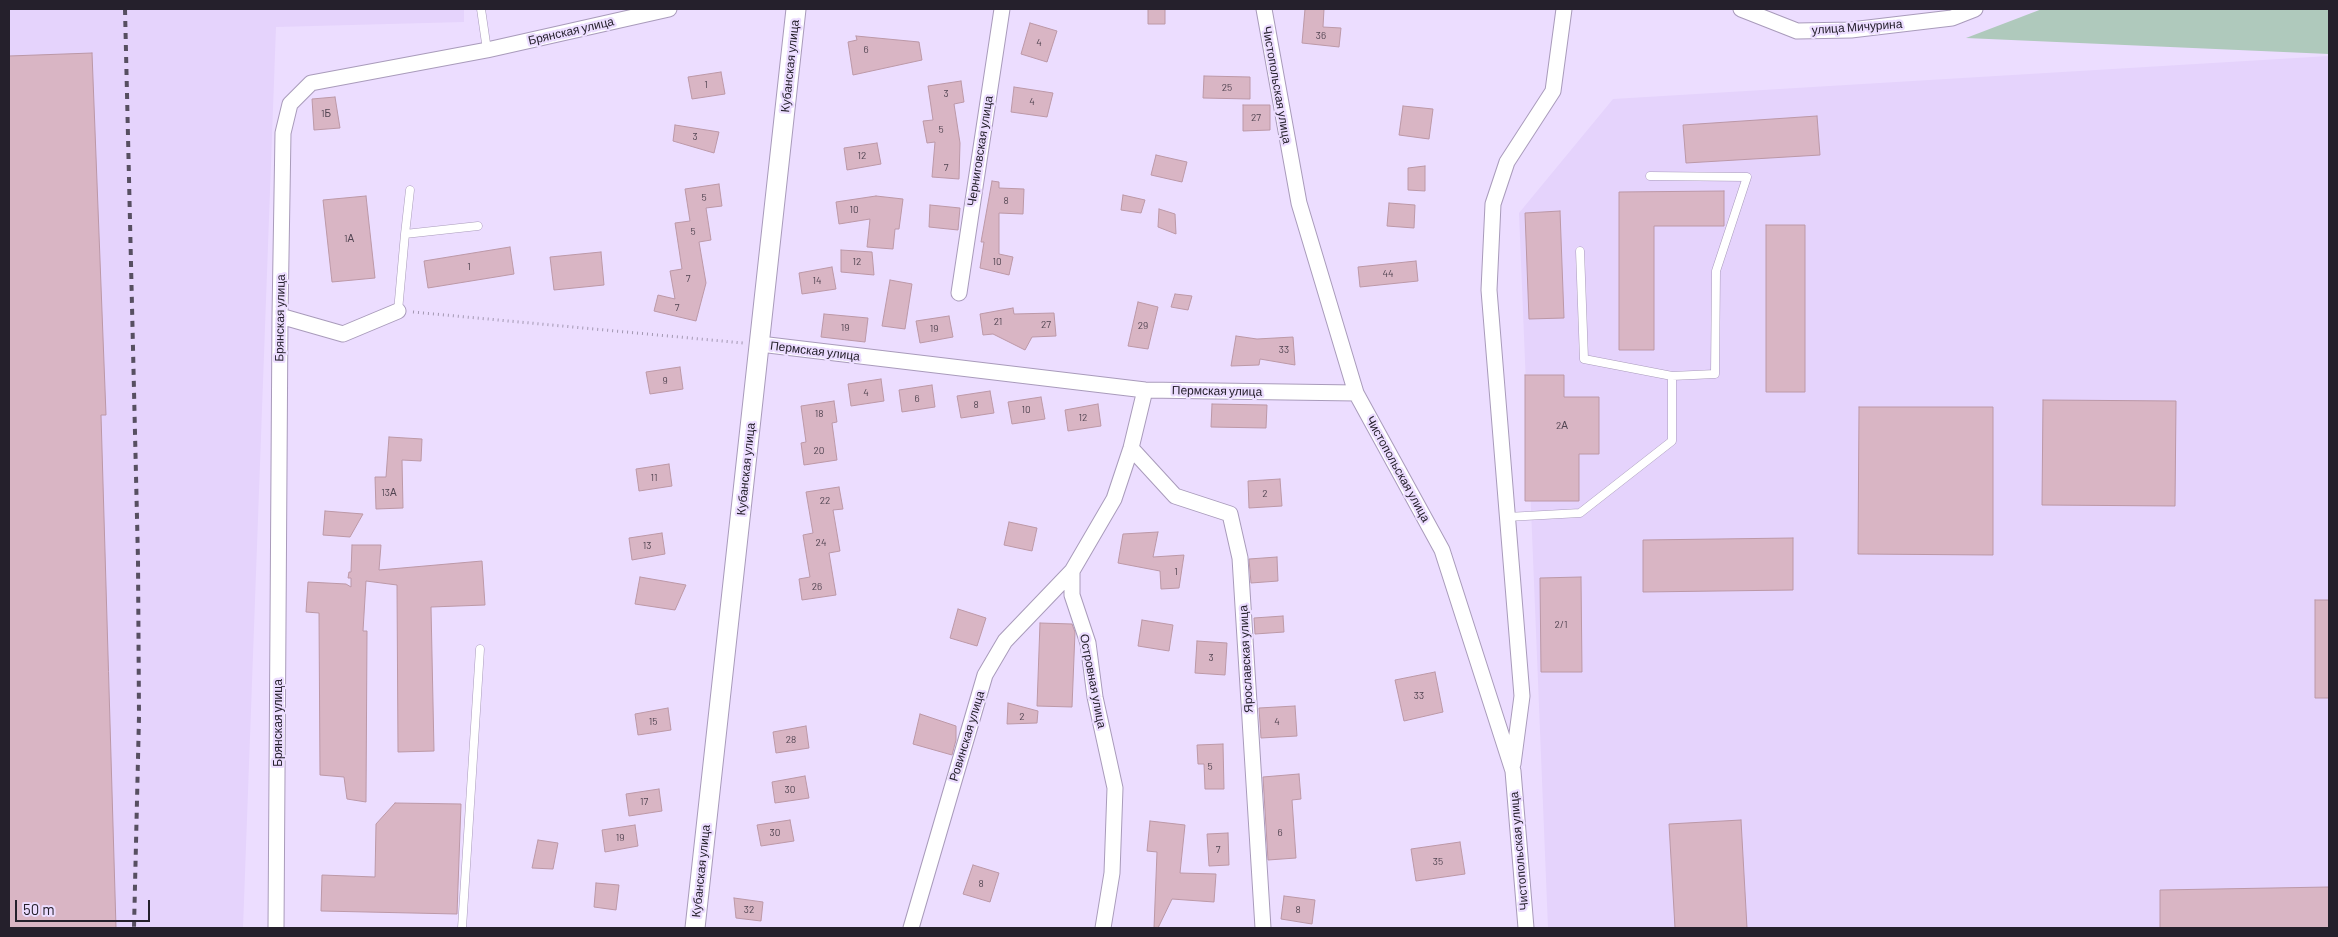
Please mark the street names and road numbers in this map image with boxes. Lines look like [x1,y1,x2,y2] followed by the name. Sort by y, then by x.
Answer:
[527,14,615,48] street label: Брянская улица
[1811,17,1903,37] street label: улица Мичурина
[778,19,802,113] street label: Кубанская улица
[1260,25,1294,145] street label: Чистопольская улица
[964,95,996,207] street label: Черниговская улица
[272,274,288,362] street label: Брянская улица
[769,338,861,364] street label: Пермская улица
[1172,383,1262,399] street label: Пермская улица
[1363,413,1433,525] street label: Чистопольская улица
[734,422,758,516] street label: Кубанская улица
[1236,605,1256,713] street label: Ярославская улица
[1077,633,1109,729] street label: Островная улица
[271,679,285,767] street label: Брянская улица
[946,689,988,783] street label: Ровинская улица
[1507,791,1531,911] street label: Чистопольская улица
[689,824,713,918] street label: Кубанская улица

